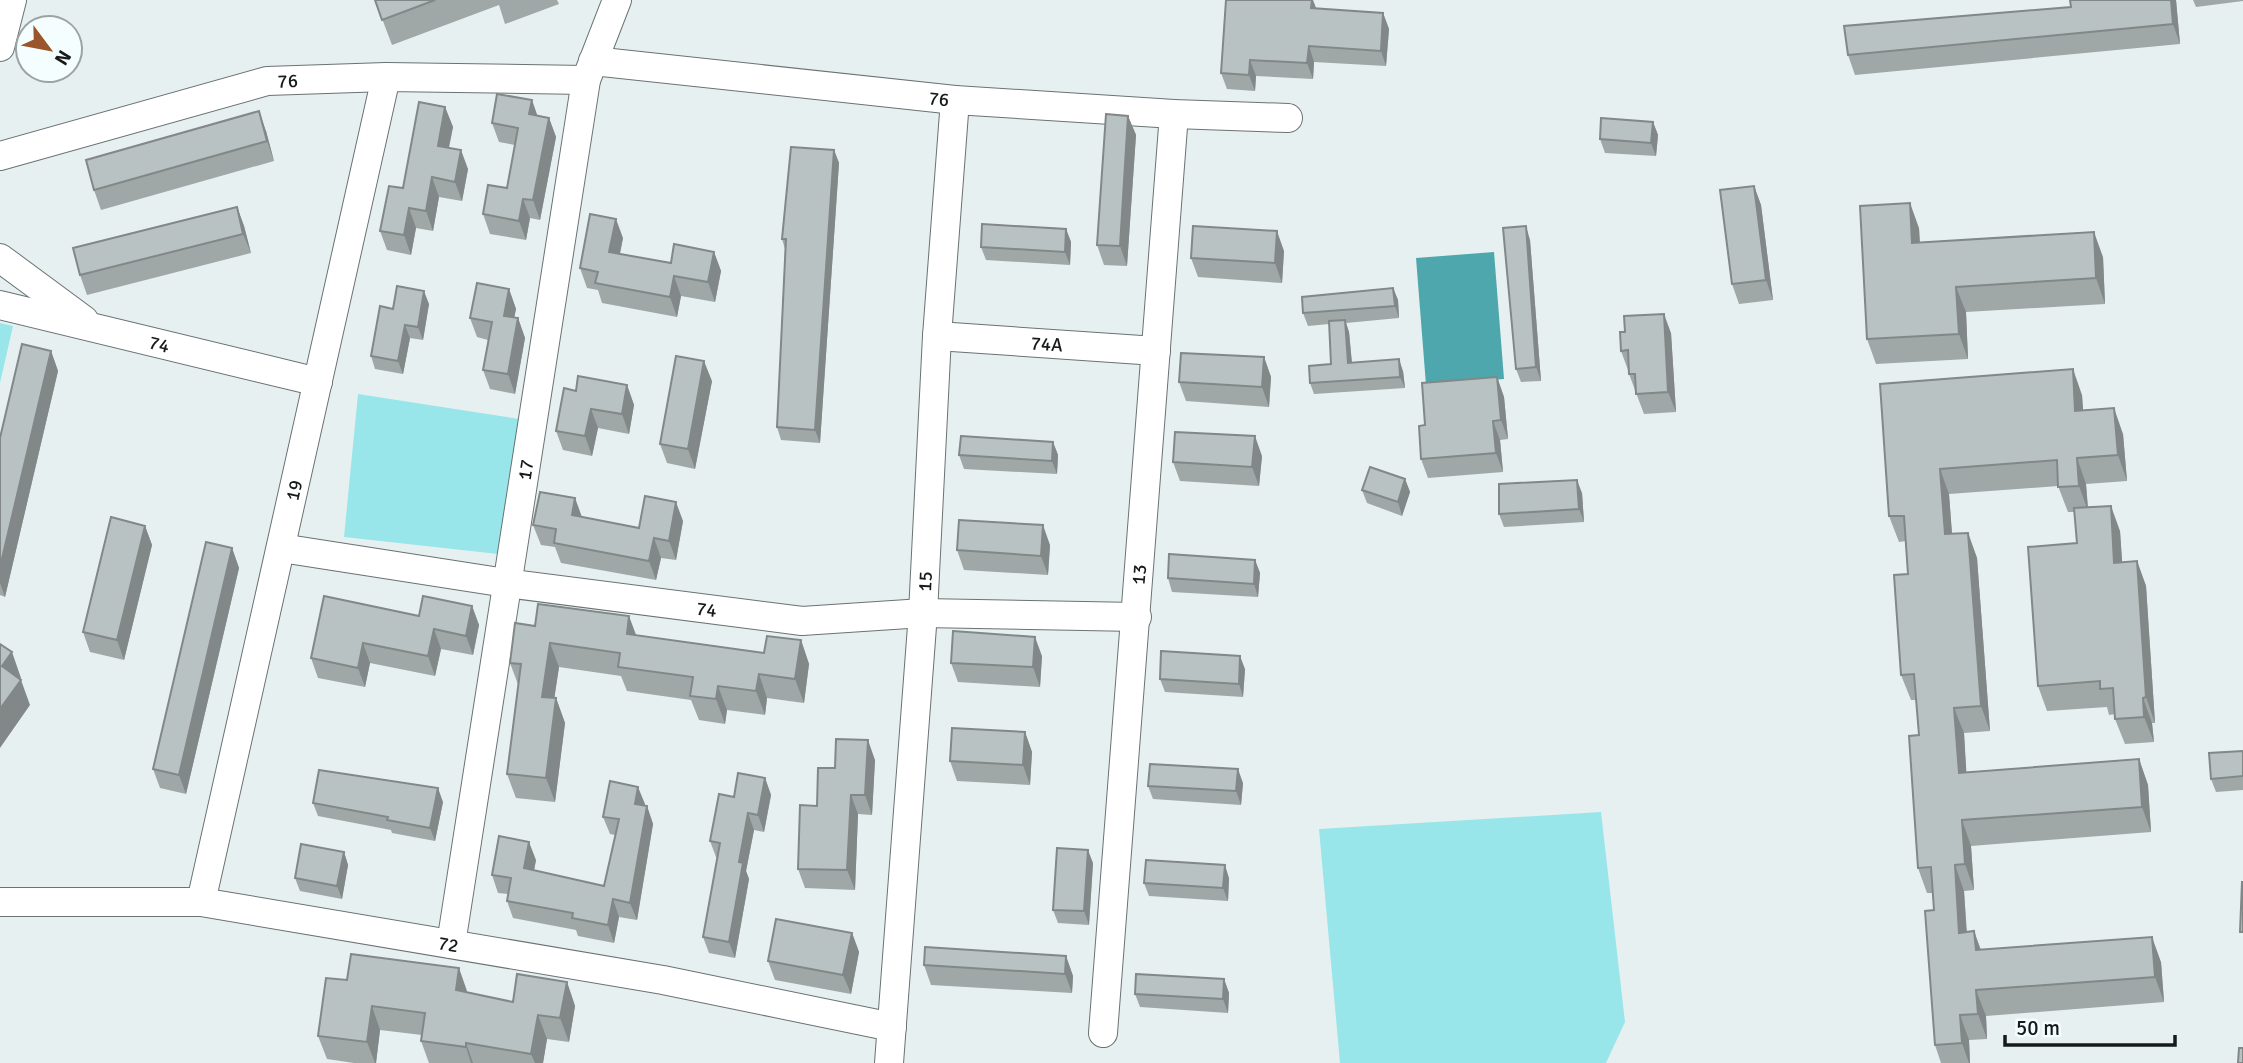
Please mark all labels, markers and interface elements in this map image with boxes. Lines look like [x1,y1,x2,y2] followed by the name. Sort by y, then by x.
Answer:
[14,14,84,84] north arrow
[49,46,76,69] text: N
[277,69,298,94] street label: 76
[927,86,950,112] street label: 76
[146,330,172,359] street label: 74
[1030,331,1064,358] street label: 74A
[513,458,540,482] street label: 17
[280,478,308,503] street label: 19
[1127,563,1152,586] street label: 13
[913,571,938,592] street label: 15
[695,597,718,623] street label: 74
[436,931,460,958] street label: 72
[2005,1004,2175,1048] scale bar
[2016,1015,2060,1041] text: 50 m

